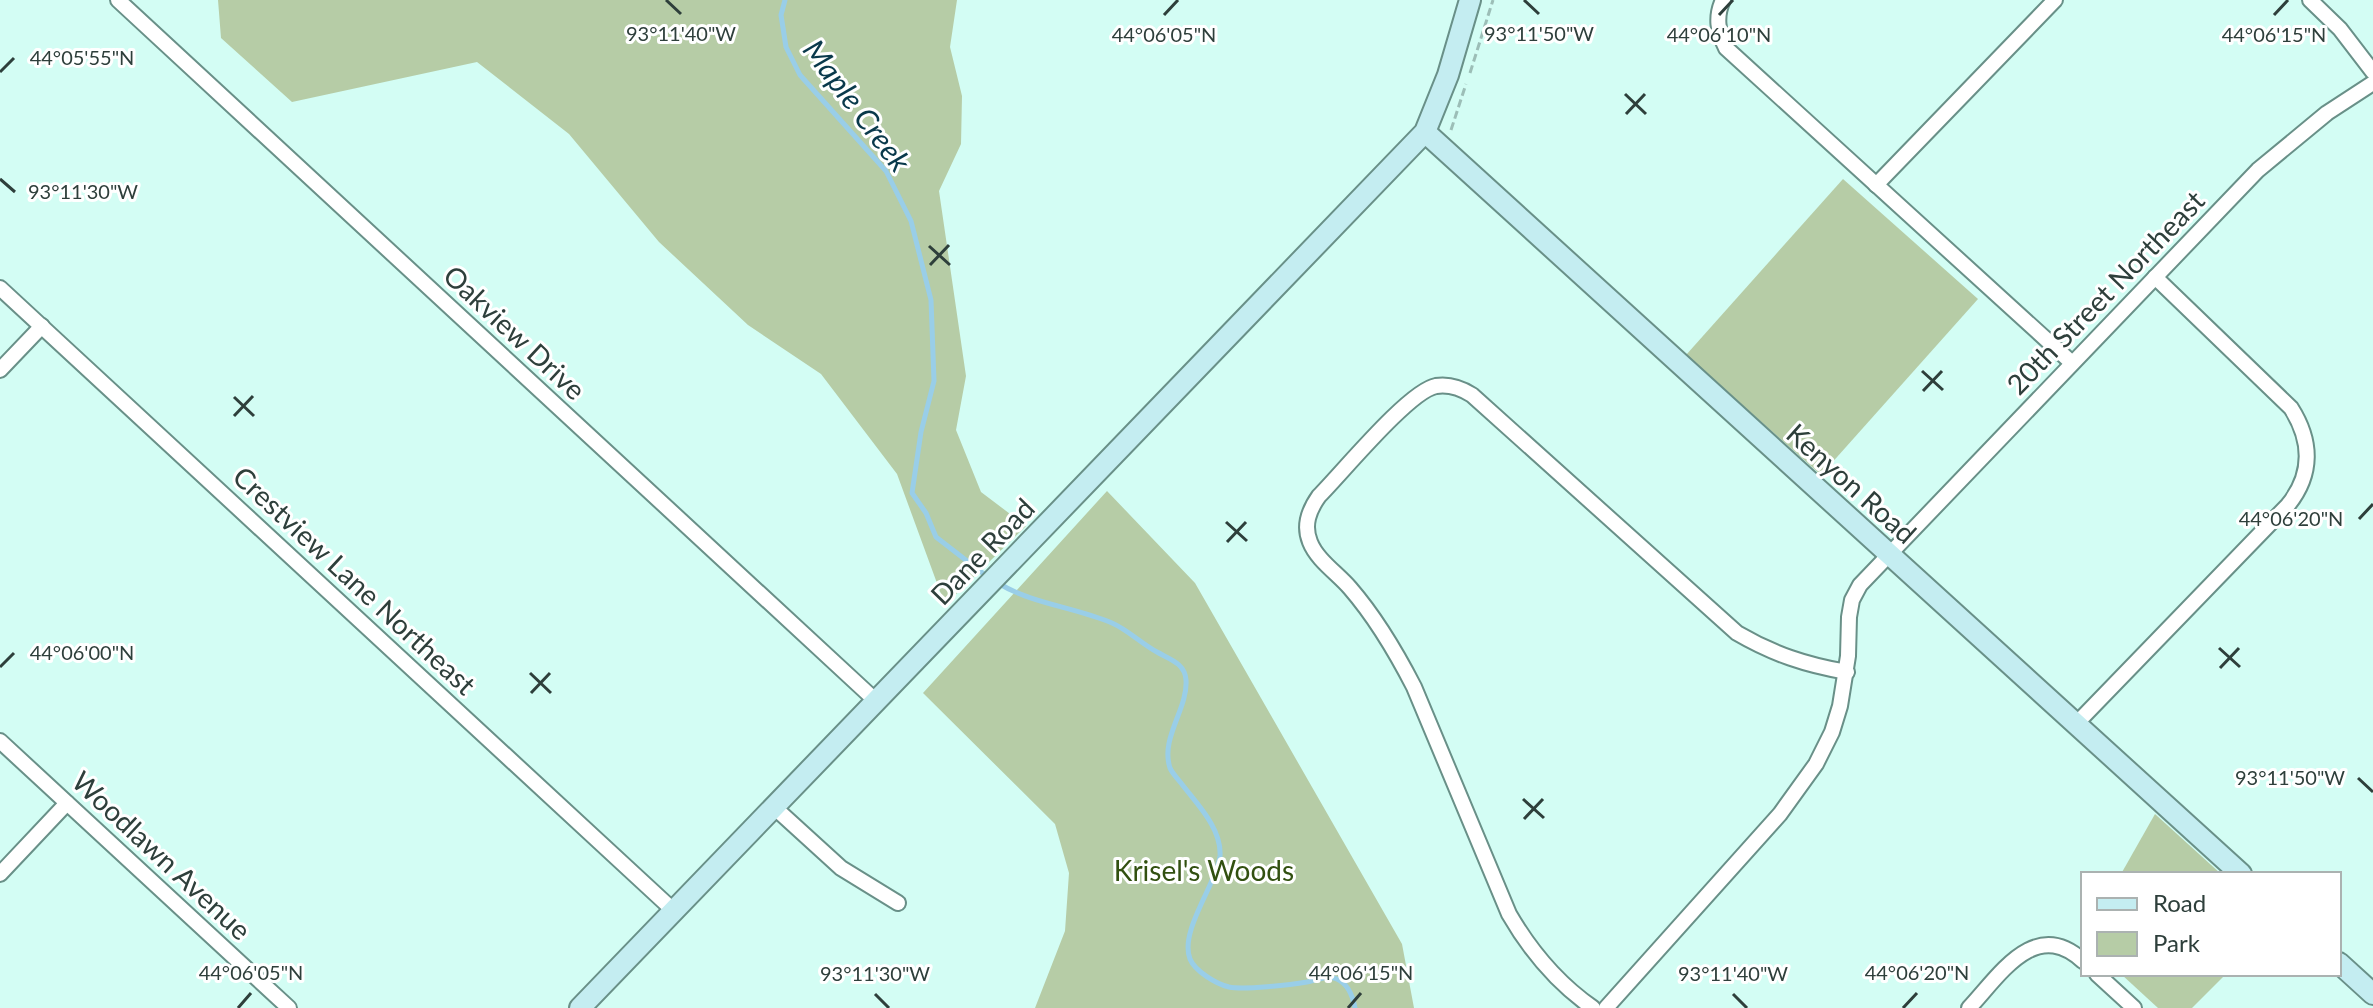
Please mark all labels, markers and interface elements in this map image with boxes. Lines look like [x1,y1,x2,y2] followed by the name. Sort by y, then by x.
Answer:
[626,21,736,45] text: 93°11'40"W
[1484,21,1594,45] text: 93°11'50"W
[1112,22,1216,46] text: 44°06'05"N
[1667,22,1771,46] text: 44°06'10"N
[2222,22,2326,46] text: 44°06'15"N
[797,32,920,179] water label: Maple Creek
[30,45,134,69] text: 44°05'55"N
[28,179,138,203] text: 93°11'30"W
[1999,183,2211,401] street label: 20th Street Northeast
[437,258,593,406] street label: Oakview Drive
[1780,416,1924,550] street label: Kenyon Road
[227,459,483,701] street label: Crestview Lane Northeast
[923,491,1041,611] street label: Dane Road
[2239,506,2343,530] text: 44°06'20"N
[30,640,134,664] text: 44°06'00"N
[66,764,258,946] street label: Woodlawn Avenue
[2235,765,2345,789] text: 93°11'50"W
[1114,853,1294,887] park label: Krisel's Woods
[2081,872,2341,976] legend
[2153,888,2206,917] text: Road
[2153,928,2201,957] text: Park
[199,960,303,984] text: 44°06'05"N
[1309,960,1413,984] text: 44°06'15"N
[1865,960,1969,984] text: 44°06'20"N
[820,961,930,985] text: 93°11'30"W
[1678,961,1788,985] text: 93°11'40"W

